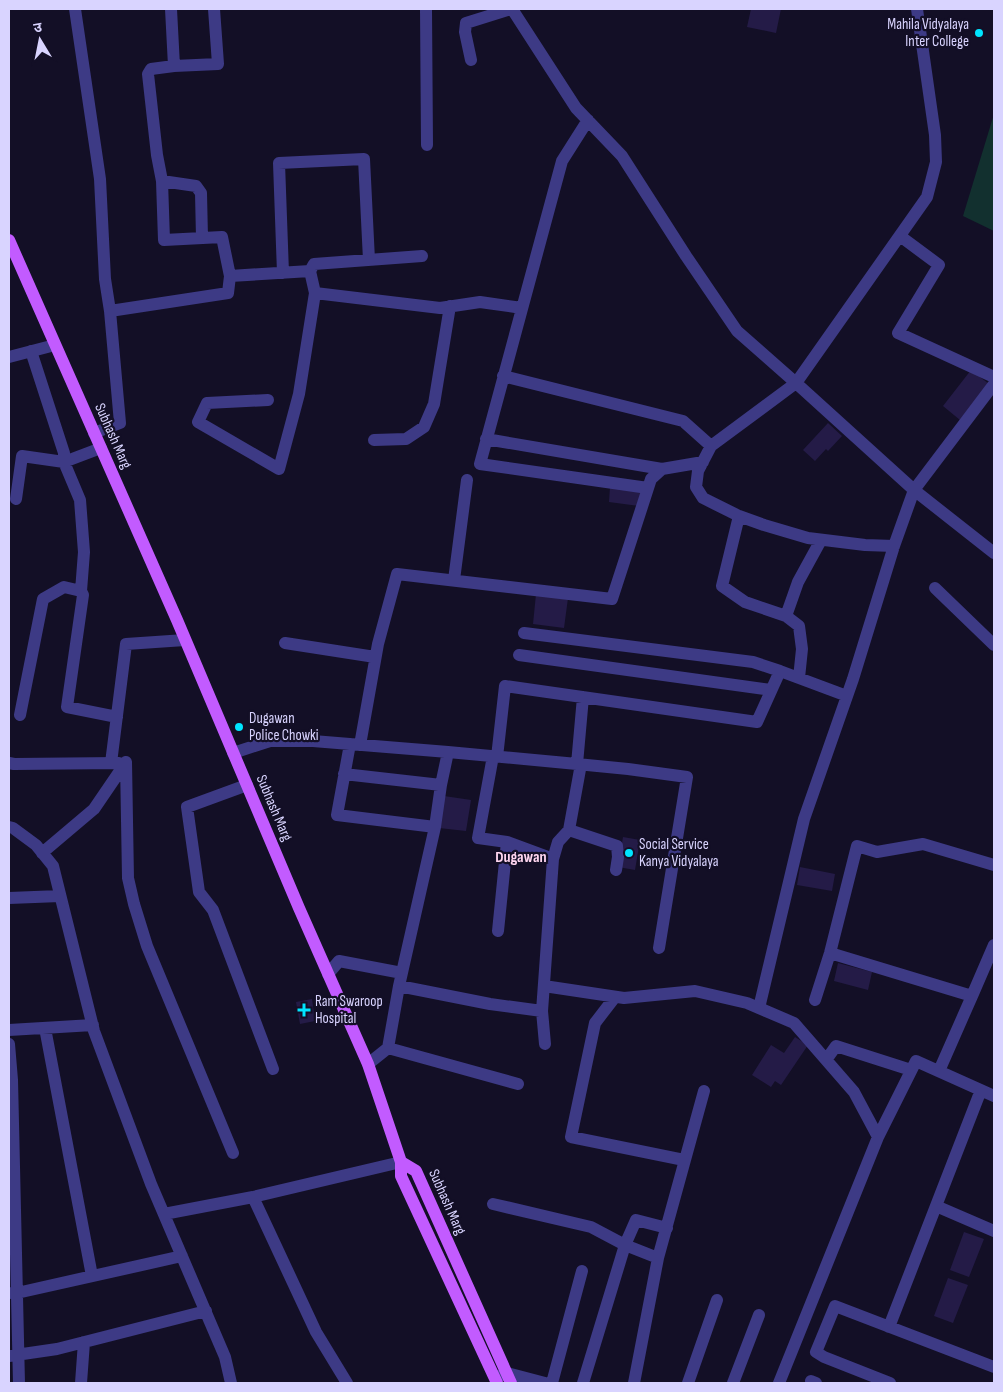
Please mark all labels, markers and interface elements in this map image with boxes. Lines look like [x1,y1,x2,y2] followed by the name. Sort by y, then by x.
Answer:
[15,15,65,65] north arrow
[887,15,969,51] place label: Mahila Vidyalaya Inter College
[32,18,44,37] text: उ
[973,27,985,39] marker: Mahila Vidyalaya Inter College
[90,400,136,472] street label: Subhash Marg
[249,709,319,745] place label: Dugawan Police Chowki
[233,721,245,733] marker: Dugawan Police Chowki
[252,772,296,844] street label: Subhash Marg
[639,835,719,871] place label: Social Service Kanya Vidyalaya
[623,847,635,859] marker: Social Service Kanya Vidyalaya
[495,848,547,867] district label: Dugawan
[315,992,383,1028] place label: Ram Swaroop Hospital
[297,1003,311,1017] marker: Ram Swaroop Hospital
[424,1166,470,1238] street label: Subhash Marg

